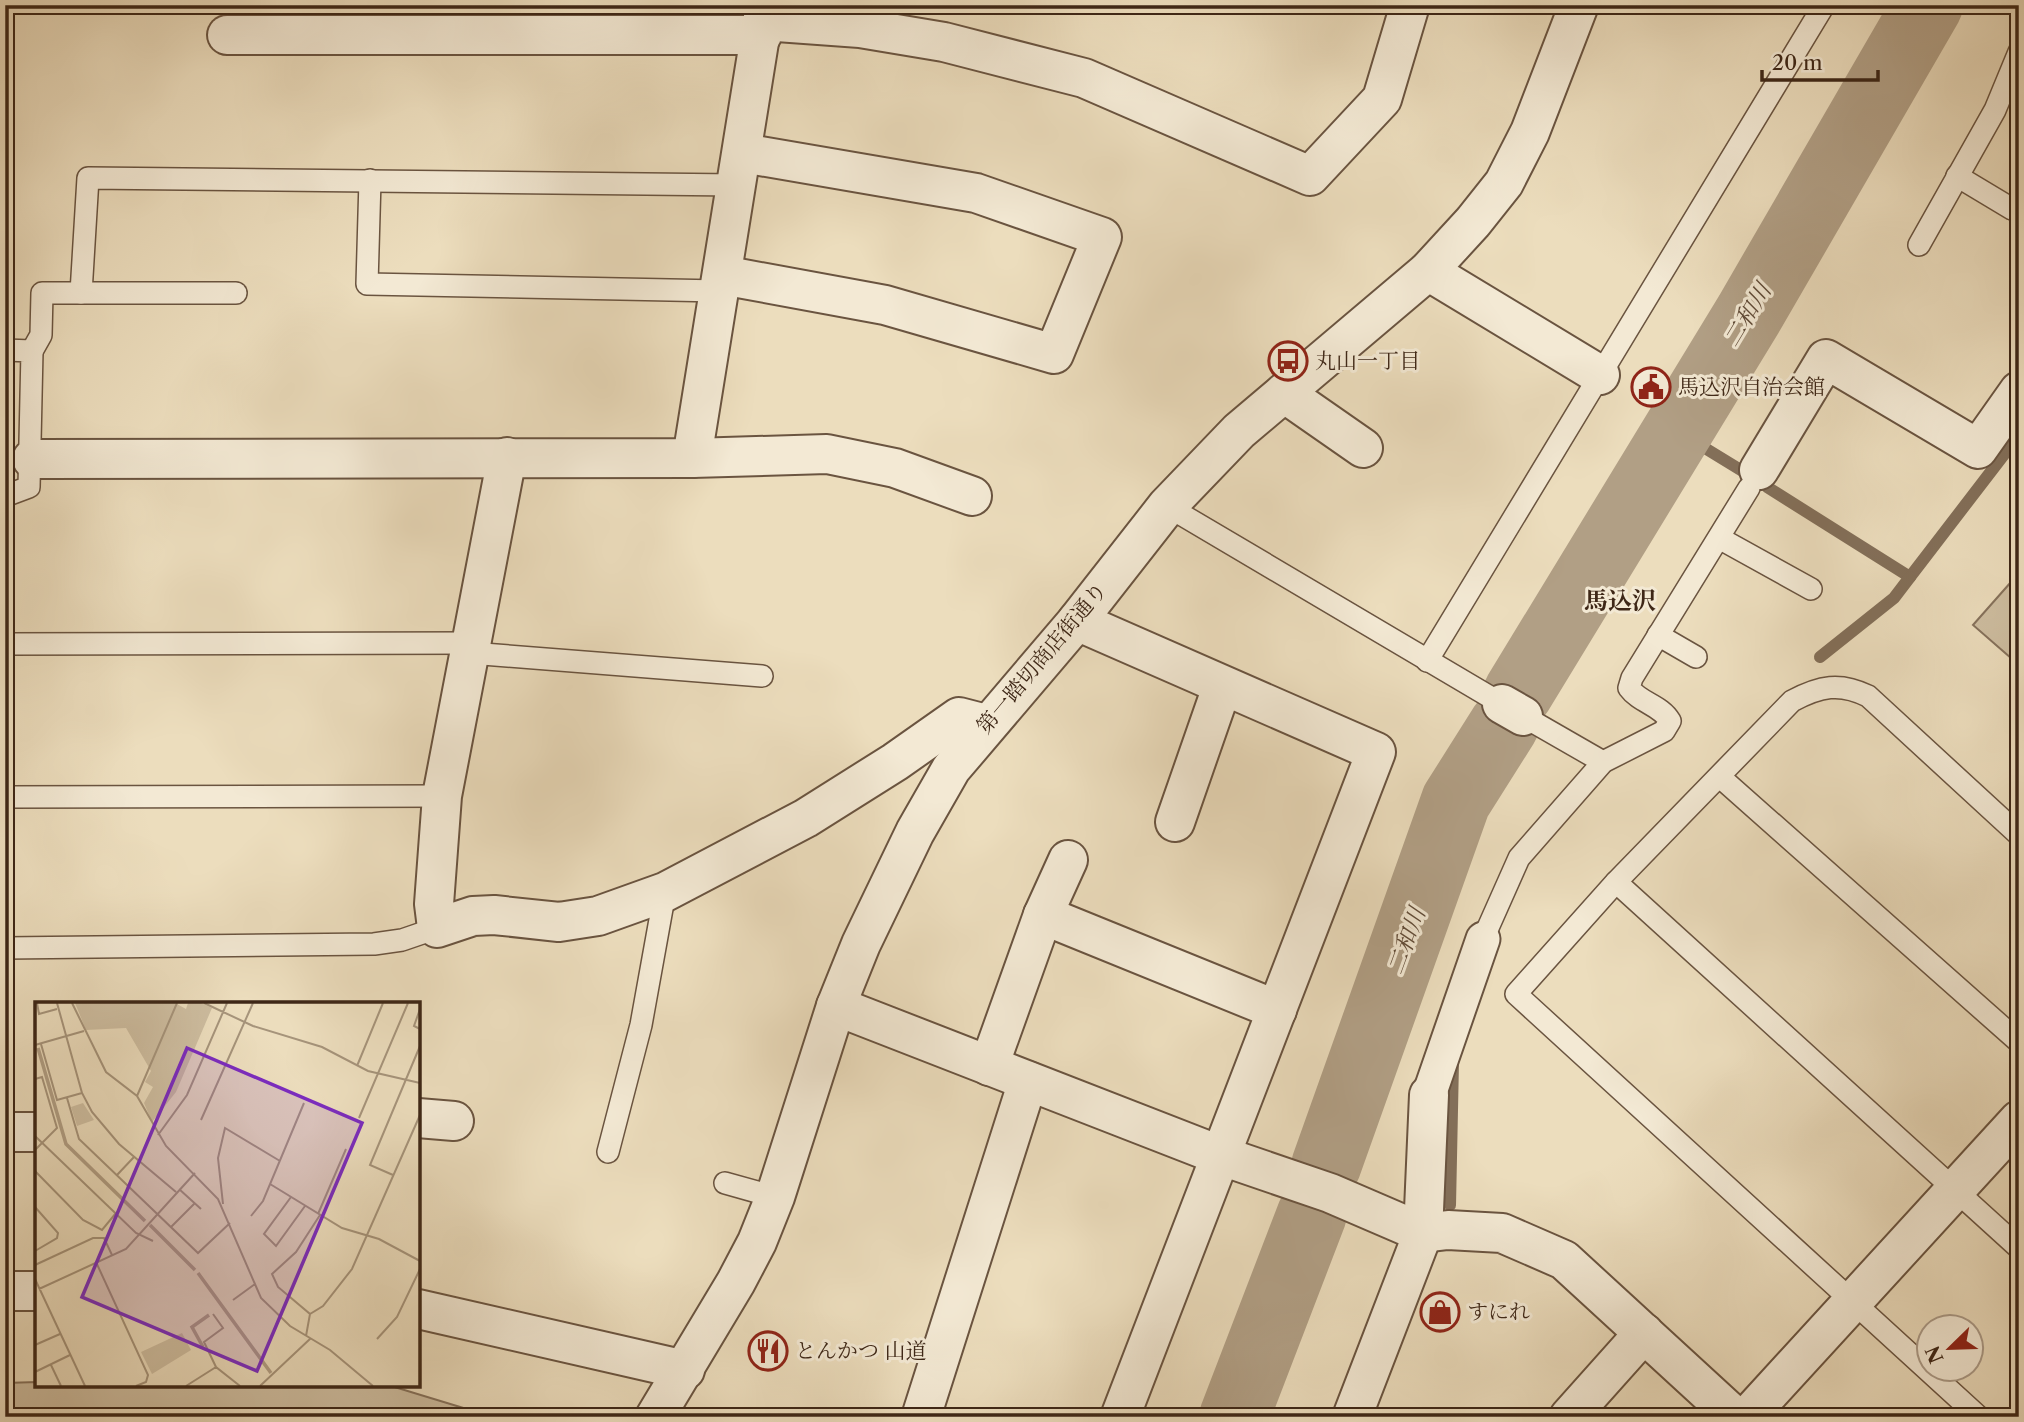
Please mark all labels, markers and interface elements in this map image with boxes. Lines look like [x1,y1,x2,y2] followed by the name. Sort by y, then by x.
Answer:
[1762,38,1877,82] scale bar
[1772,50,1823,75] text: 20 m
[1717,276,1778,352] water label: 二和川
[1267,340,1309,382] bus stop icon: 丸山一丁目
[1315,348,1420,373] place label: 丸山一丁目
[1630,366,1672,408] public building icon: 馬込沢自治会館
[1678,374,1825,399] place label: 馬込沢自治会館
[971,577,1112,738] street label: 第一踏切商店街通り
[1584,586,1656,615] district label: 馬込沢
[1381,901,1432,978] water label: 二和川
[35,1002,420,1387] inset map
[1419,1291,1461,1333] shop icon: すにれ
[1467,1299,1530,1324] place label: すにれ
[1916,1314,1986,1384] north arrow
[747,1330,789,1372] restaurant icon: とんかつ 山道
[795,1338,927,1363] place label: とんかつ 山道
[1921,1342,1949,1367] text: N

